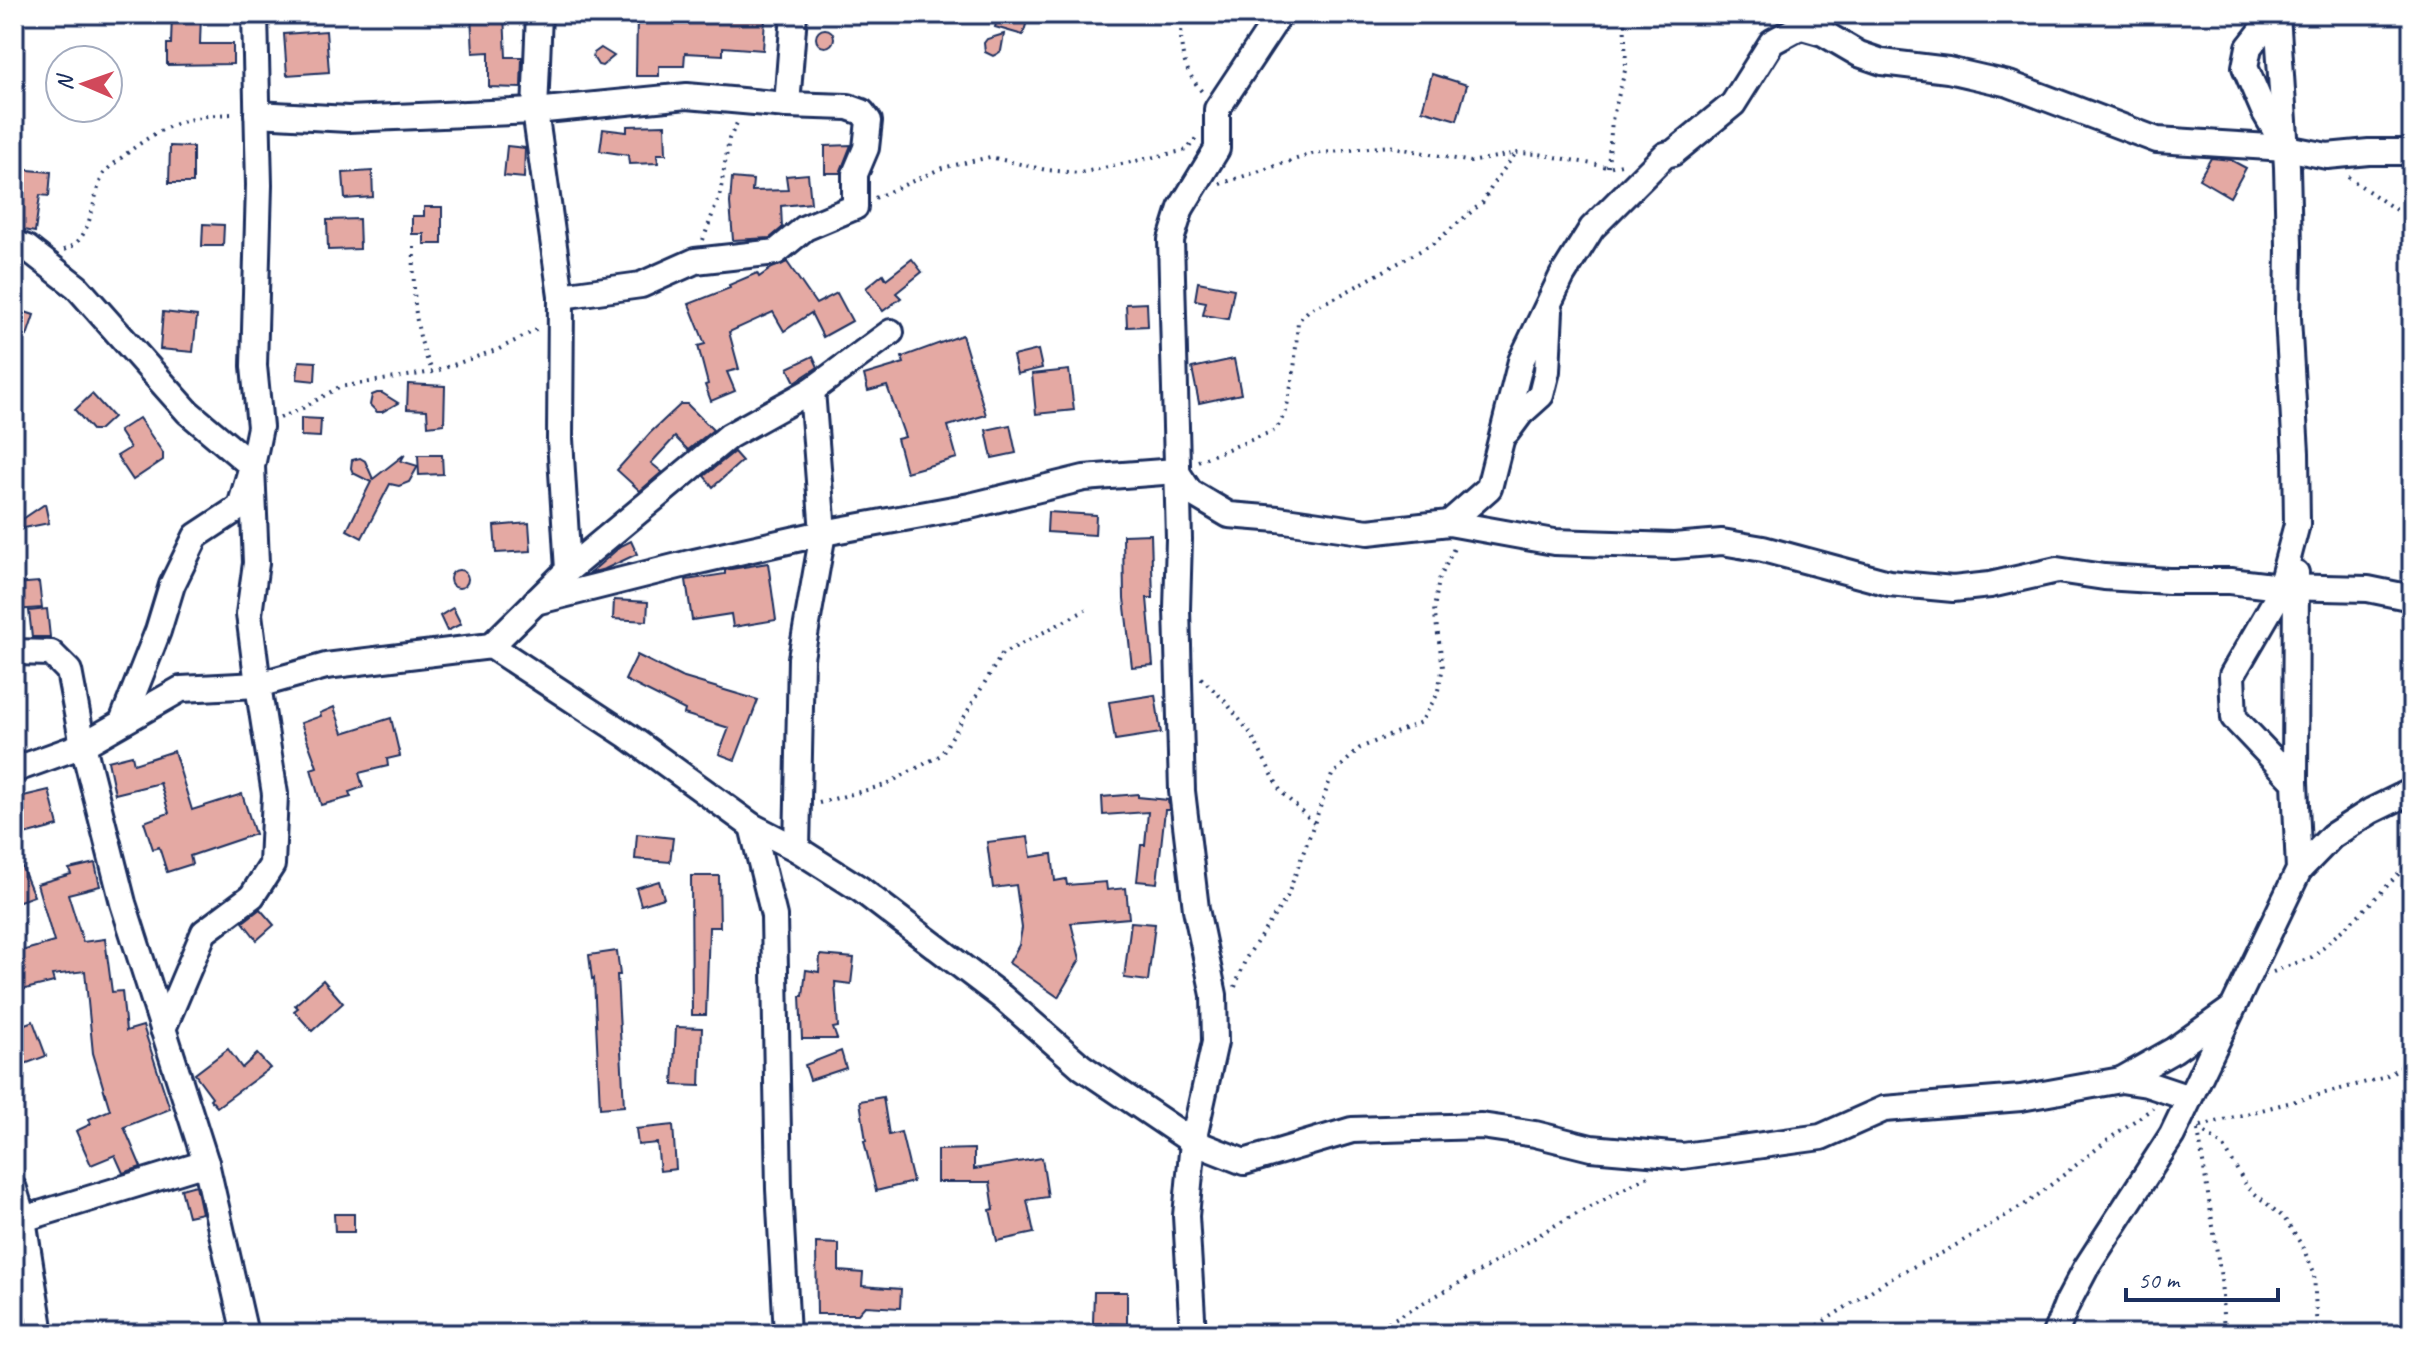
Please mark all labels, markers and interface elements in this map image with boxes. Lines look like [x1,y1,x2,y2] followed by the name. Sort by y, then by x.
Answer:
[44,44,124,124] north arrow
[51,73,79,91] text: N
[2126,1252,2278,1302] scale bar
[2138,1265,2181,1295] text: 50 m

